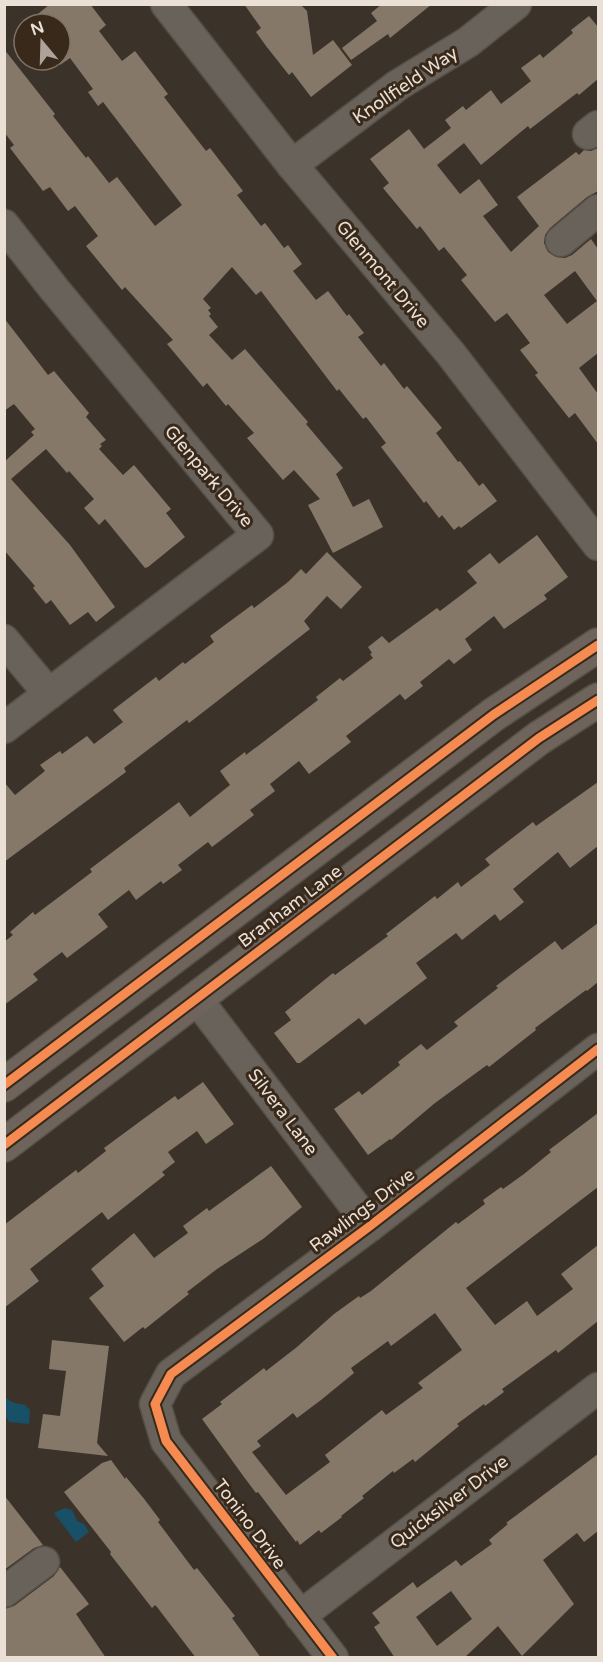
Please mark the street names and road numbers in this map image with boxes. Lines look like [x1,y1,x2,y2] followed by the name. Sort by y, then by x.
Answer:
[348,42,462,128] street label: Knollfield Way
[332,216,434,332] street label: Glenmont Drive
[160,420,258,532] street label: Glenpark Drive
[234,860,346,952] street label: Branham Lane
[243,1064,323,1160] street label: Silvera Lane
[305,1163,419,1257] street label: Rawlings Drive
[386,1450,512,1554] street label: Quicksilver Drive
[209,1475,291,1573] street label: Tonino Drive

